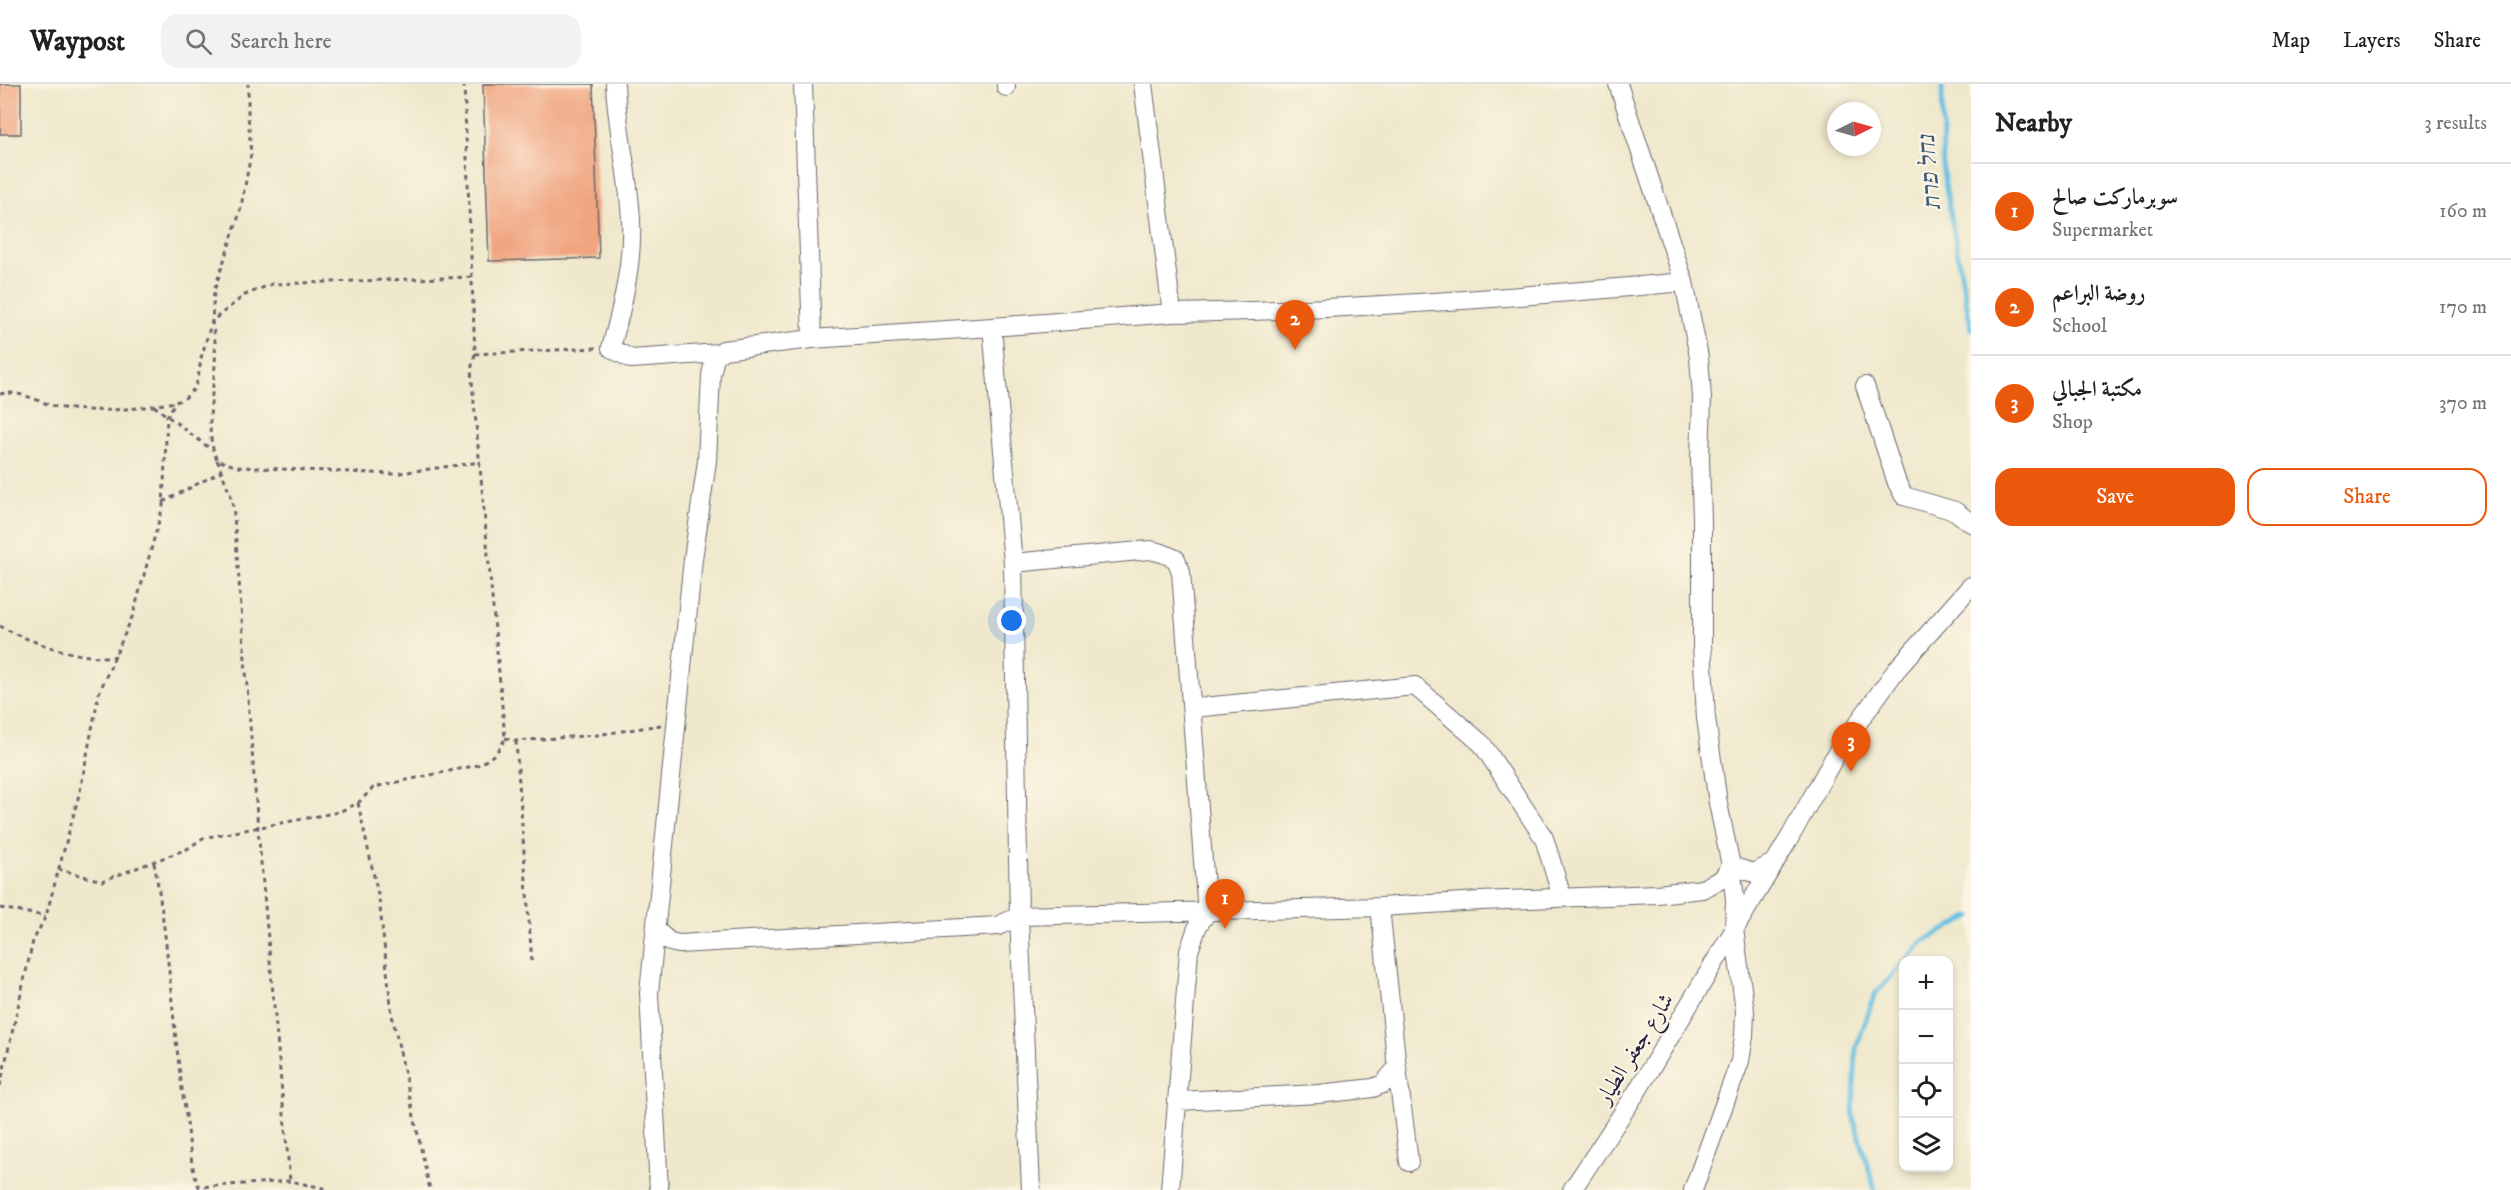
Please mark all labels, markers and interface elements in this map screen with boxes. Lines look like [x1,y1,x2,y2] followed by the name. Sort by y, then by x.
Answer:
[161,14,581,68] search box
[30,24,125,59] text: Waypost
[182,25,215,58] icon: search
[230,28,332,55] text: Search here
[2271,28,2310,54] text: Map
[2343,28,2401,54] text: Layers
[2434,28,2481,54] text: Share
[1827,102,1881,156] north arrow
[1995,107,2072,140] text: Nearby
[2424,111,2487,136] text: 3 results
[1912,132,1948,212] water label: נחל פרת
[2052,184,2178,211] text: سوبرماركت صالح
[2011,199,2018,224] text: 1
[2439,199,2487,224] text: 160 m
[2052,218,2153,243] text: Supermarket
[2052,280,2145,307] text: روضة البراعم
[2010,295,2019,320] text: 2
[2439,295,2487,320] text: 170 m
[1276,300,1314,350] pin: 2
[2052,314,2107,339] text: School
[2052,376,2142,403] text: مكتبة الجبالي
[2011,391,2018,416] text: 3
[2439,391,2487,416] text: 370 m
[2052,410,2093,435] text: Shop
[1995,468,2235,526] button: Save
[2247,468,2487,526] button: Share
[997,606,1026,635] your location
[1832,722,1870,772] pin: 3
[1206,880,1244,929] pin: 1
[1899,956,1953,1172] map controls
[1899,956,1953,1010] button: +
[1589,988,1683,1113] street label: شارع جعفر الطيار
[1899,1010,1953,1064] button: −
[1899,1064,1953,1118] button: locate
[1899,1118,1953,1172] button: layers

